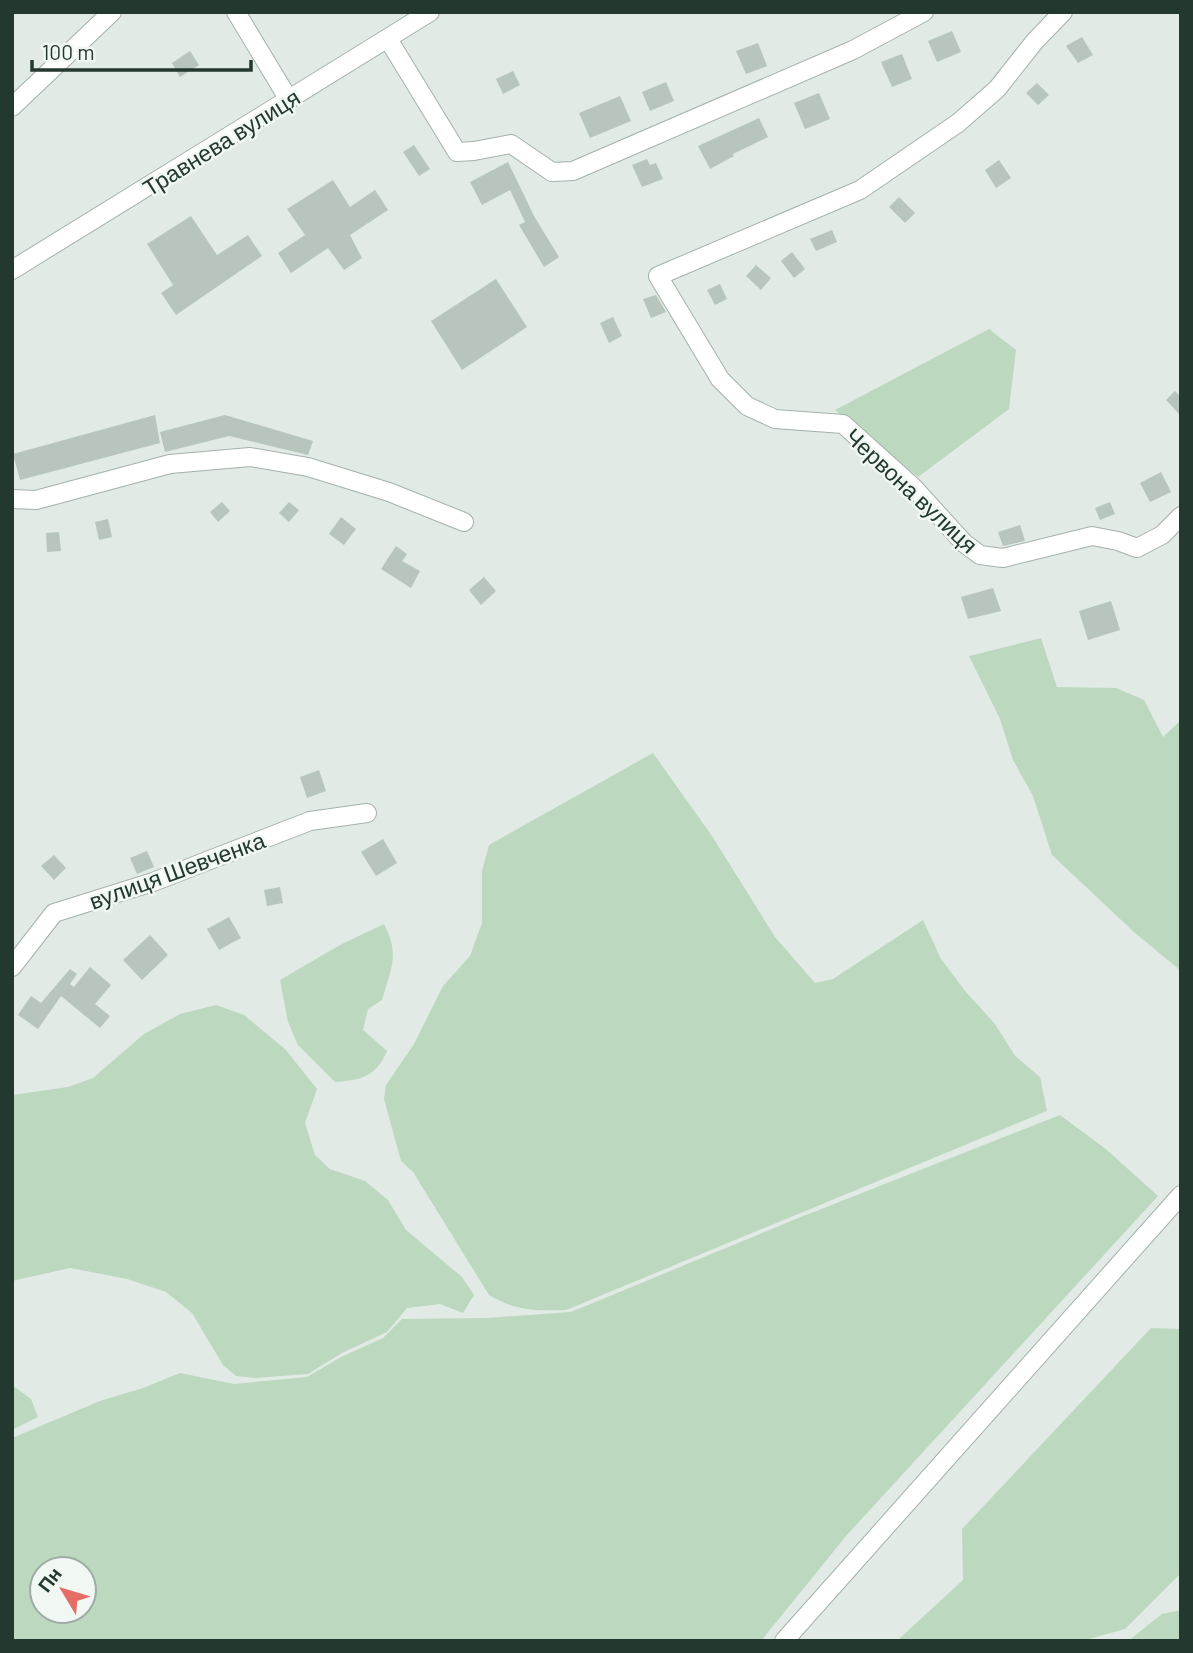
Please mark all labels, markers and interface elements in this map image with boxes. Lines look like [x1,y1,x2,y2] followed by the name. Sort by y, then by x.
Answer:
[32,28,250,72] scale bar
[42,39,95,64] text: 100 m
[137,82,305,202] street label: Травнева вулиця
[840,422,984,558] street label: Червона вулиця
[85,825,269,915] street label: вулиця Шевченка
[28,1555,98,1625] north arrow
[32,1562,66,1596] text: Пн

